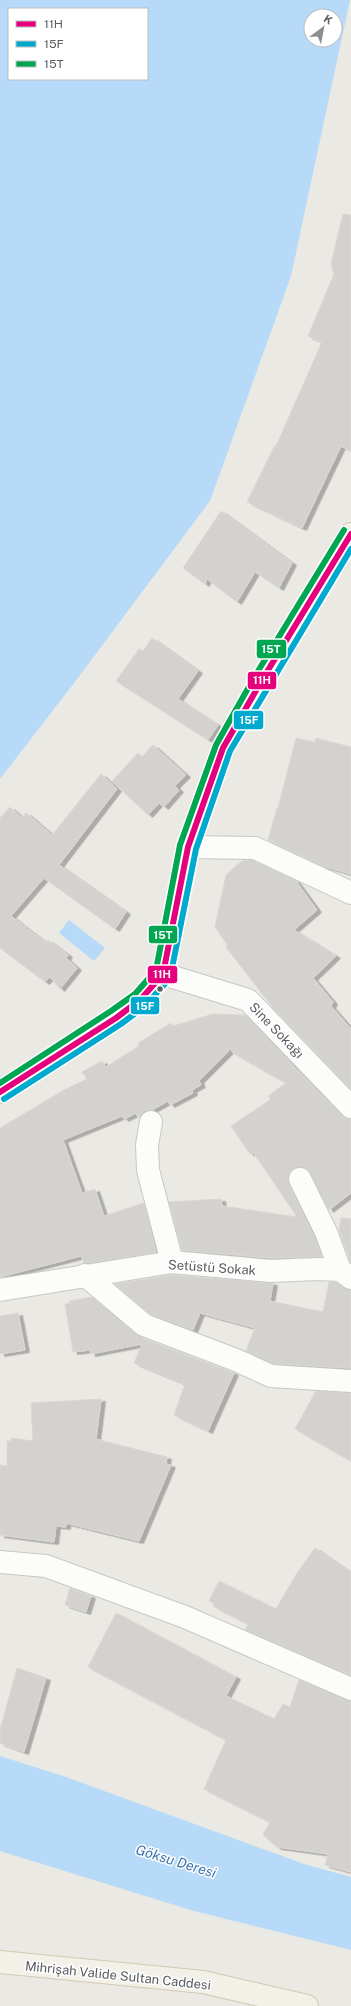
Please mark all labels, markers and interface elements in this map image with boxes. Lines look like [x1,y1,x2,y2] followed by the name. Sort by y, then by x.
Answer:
[8,8,148,80] legend
[303,8,343,48] north arrow
[322,12,335,27] text: K
[44,17,63,31] text: 11H
[44,37,64,51] text: 15F
[44,57,64,71] text: 15T
[256,639,287,659] line badge: 15T
[262,643,281,655] text: 15T
[247,671,277,690] line badge: 11H
[253,674,271,686] text: 11H
[233,710,264,730] line badge: 15F
[240,714,259,726] text: 15F
[148,925,178,944] line badge: 15T
[154,929,173,941] text: 15T
[147,965,178,984] line badge: 11H
[153,968,171,980] text: 11H
[155,984,165,994] unlabelled marker
[130,996,160,1015] line badge: 15F
[246,999,307,1061] street label: Sine Sokağı
[136,1000,155,1012] text: 15F
[167,1257,256,1278] street label: Setüstü Sokak
[134,1841,219,1881] water label: Göksu Deresi
[24,1958,212,1993] street label: Mihrişah Valide Sultan Caddesi

